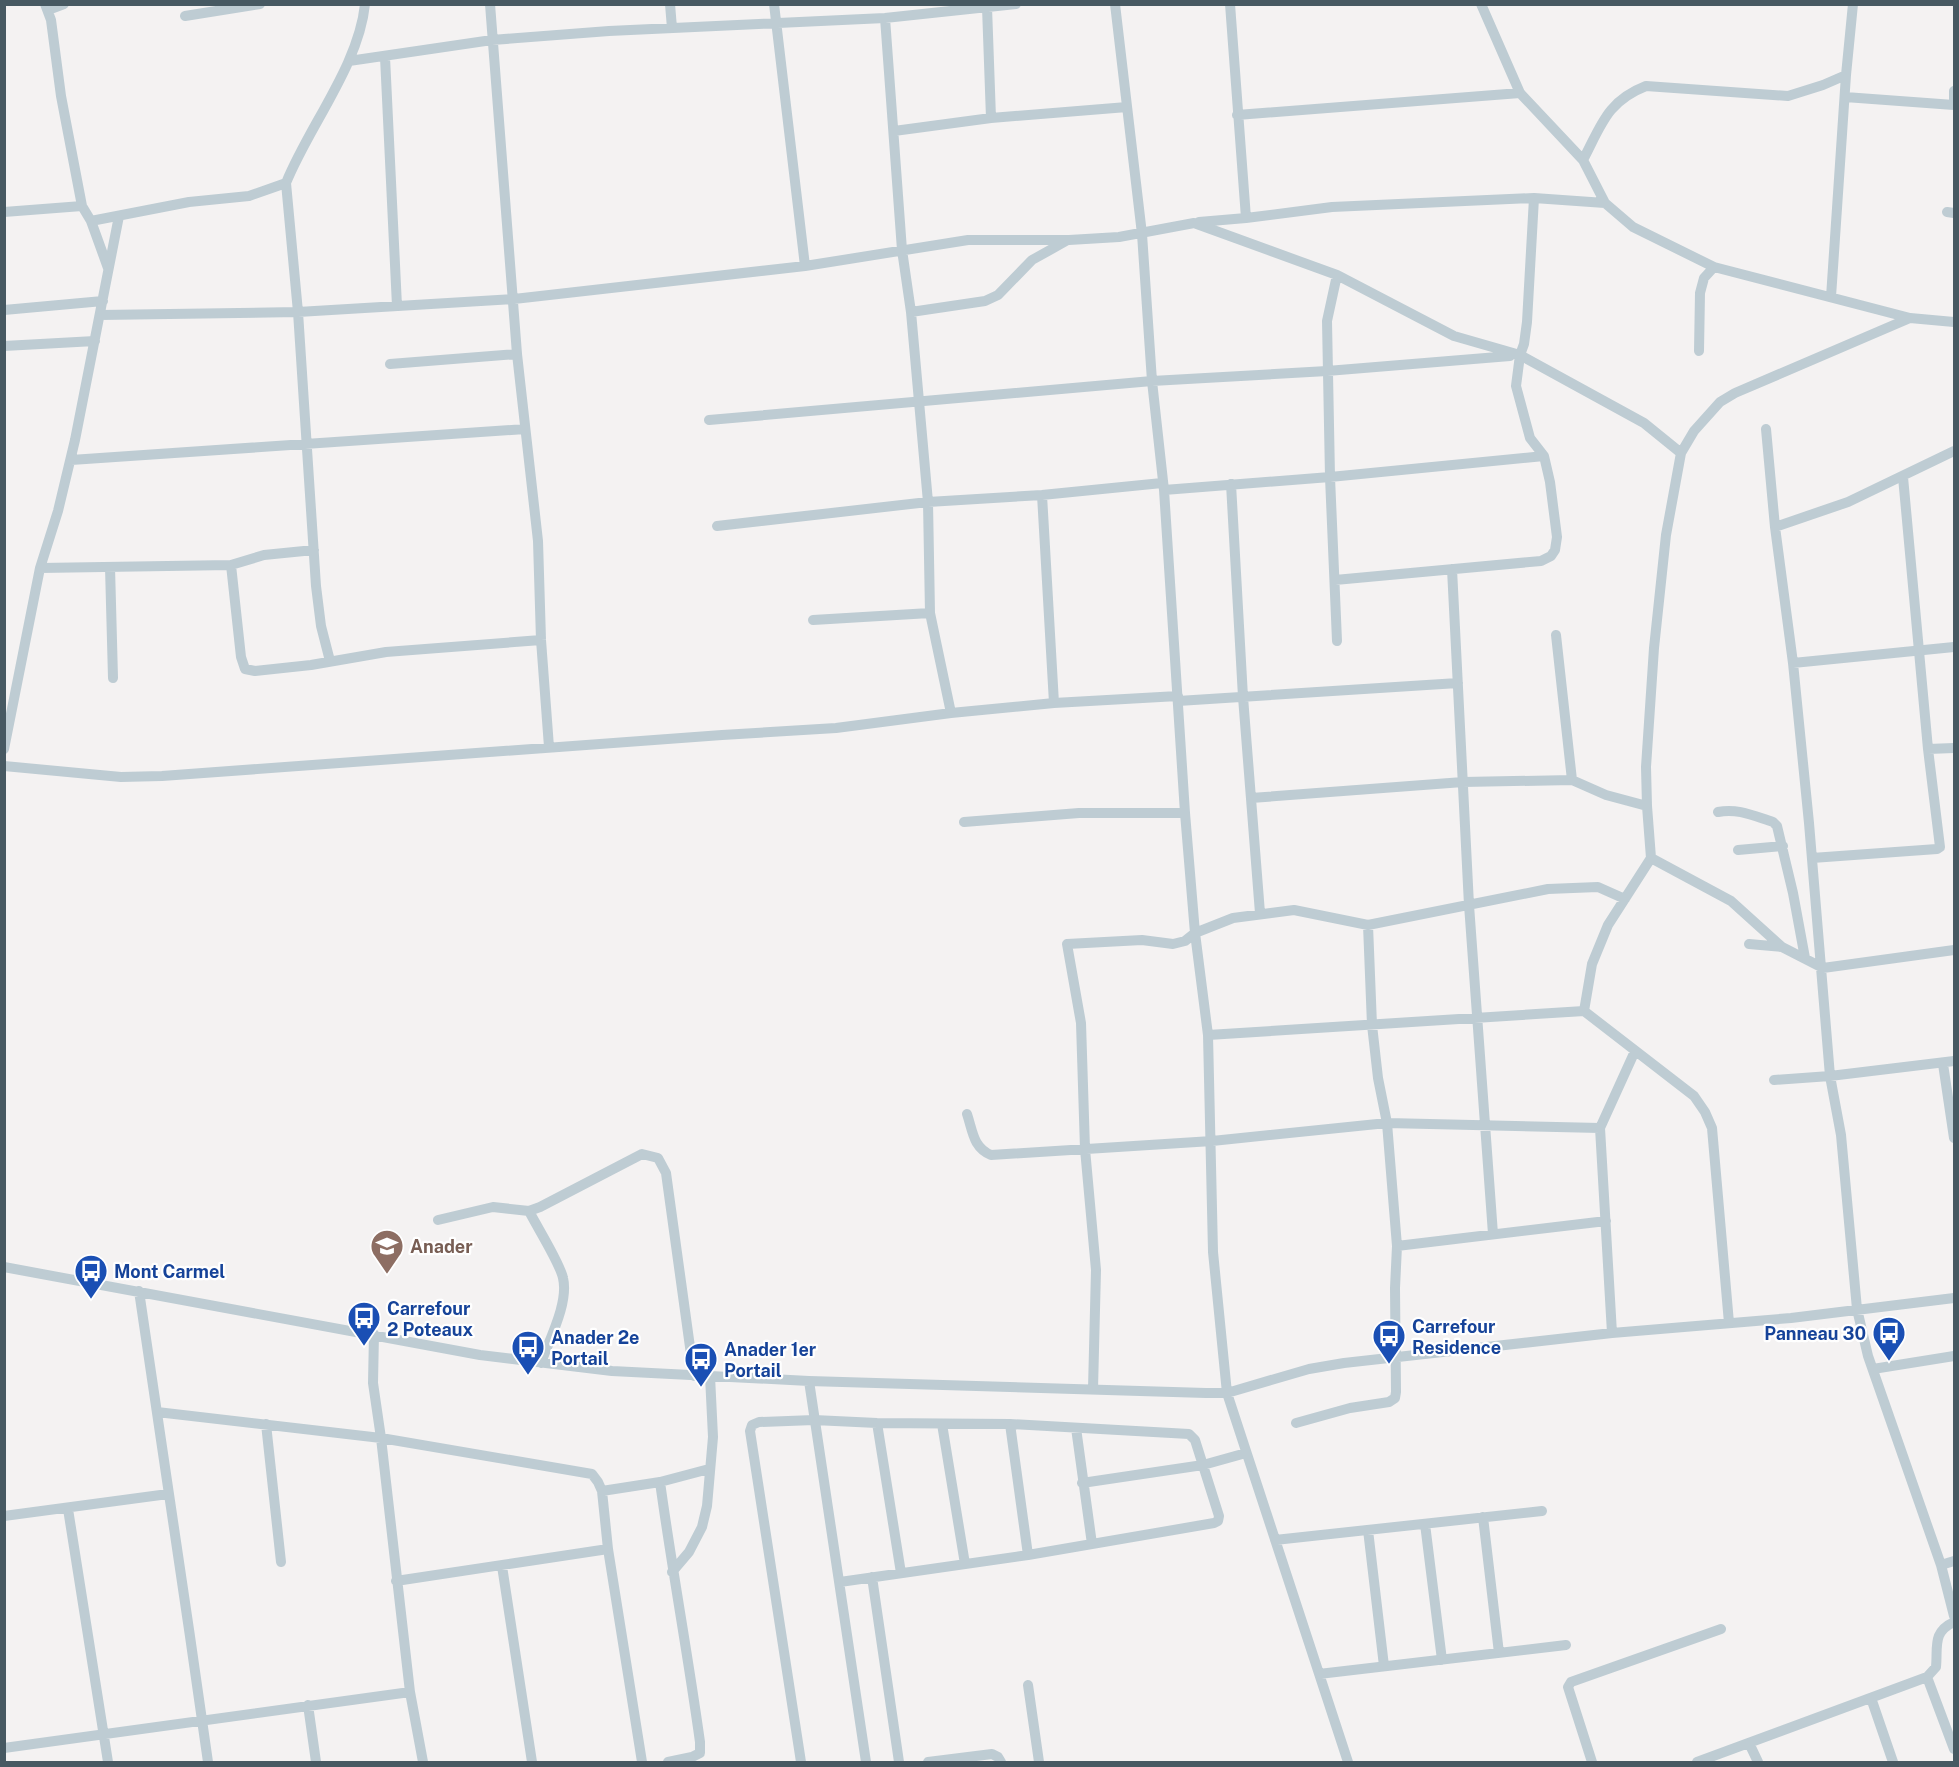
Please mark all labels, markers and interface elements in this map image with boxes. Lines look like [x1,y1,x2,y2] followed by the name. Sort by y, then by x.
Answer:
[369,1228,405,1275] school or university icon: Anader
[410,1236,473,1257] place label: Anader
[73,1253,109,1300] bus stop icon: Mont Carmel
[114,1261,225,1282] place label: Mont Carmel
[387,1298,473,1340] place label: Carrefour 2 Poteaux
[346,1300,382,1347] bus stop icon: Carrefour 2 Poteaux
[1871,1315,1907,1362] bus stop icon: Panneau 30
[1412,1316,1501,1358] place label: Carrefour Residence
[1371,1318,1407,1365] bus stop icon: Carrefour Residence
[1764,1323,1866,1344] place label: Panneau 30
[551,1327,640,1369] place label: Anader 2e Portail
[510,1329,546,1376] bus stop icon: Anader 2e Portail
[724,1339,817,1381] place label: Anader 1er Portail
[683,1341,719,1388] bus stop icon: Anader 1er Portail

